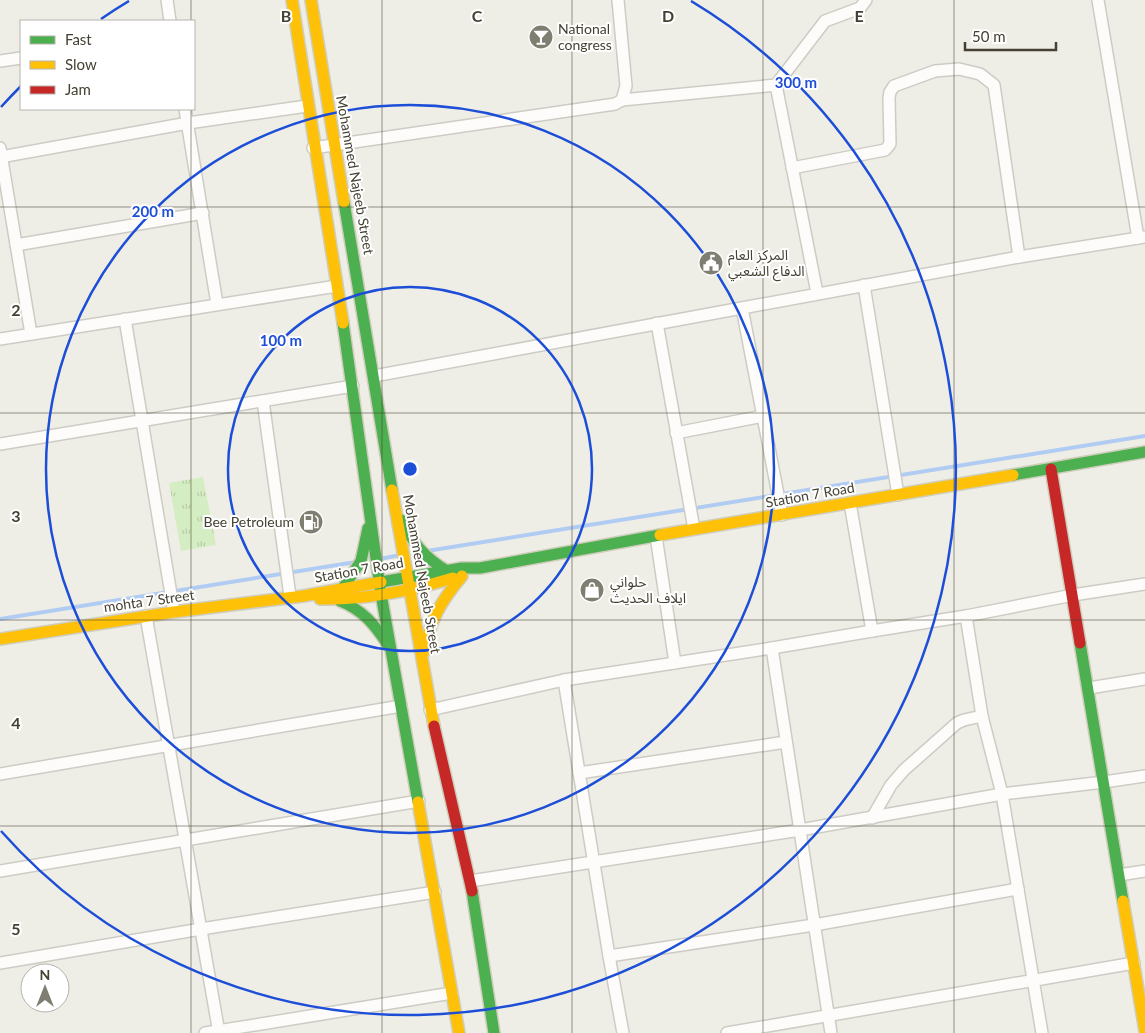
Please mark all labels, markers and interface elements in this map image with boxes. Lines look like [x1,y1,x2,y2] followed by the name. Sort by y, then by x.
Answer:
[281,6,291,25] text: B
[472,6,483,25] text: C
[662,6,674,25] text: D
[854,6,864,25] text: E
[20,20,195,110] legend
[558,20,612,53] place label: National congress
[965,20,1056,52] scale bar
[528,24,554,50] bar icon: National congress
[972,27,1006,45] text: 50 m
[65,30,92,48] text: Fast
[65,55,97,73] text: Slow
[775,73,817,91] text: 300 m
[65,80,91,98] text: Jam
[333,94,378,256] street label: Mohammed Najeeb Street
[132,202,174,220] text: 200 m
[728,246,805,282] place label: المركز العام الدفاع الشعبي
[698,250,724,276] public building icon: المركز العام الدفاع الشعبي
[11,300,21,319] text: 2
[260,331,302,349] text: 100 m
[401,460,419,478] centre of rings
[764,478,856,511] street label: Station 7 Road
[400,493,445,655] street label: Mohammed Najeeb Street
[11,506,21,525] text: 3
[298,509,324,535] fuel station icon: Bee Petroleum
[204,513,294,530] place label: Bee Petroleum
[313,553,405,586] street label: Station 7 Road
[610,573,686,606] place label: حلواني ايلاف الحديث
[579,577,605,603] shop icon: حلواني ايلاف الحديث
[103,586,195,615] street label: mohta 7 Street
[11,713,21,732] text: 4
[11,919,21,938] text: 5
[20,963,70,1013] north arrow
[40,966,50,983] text: N

